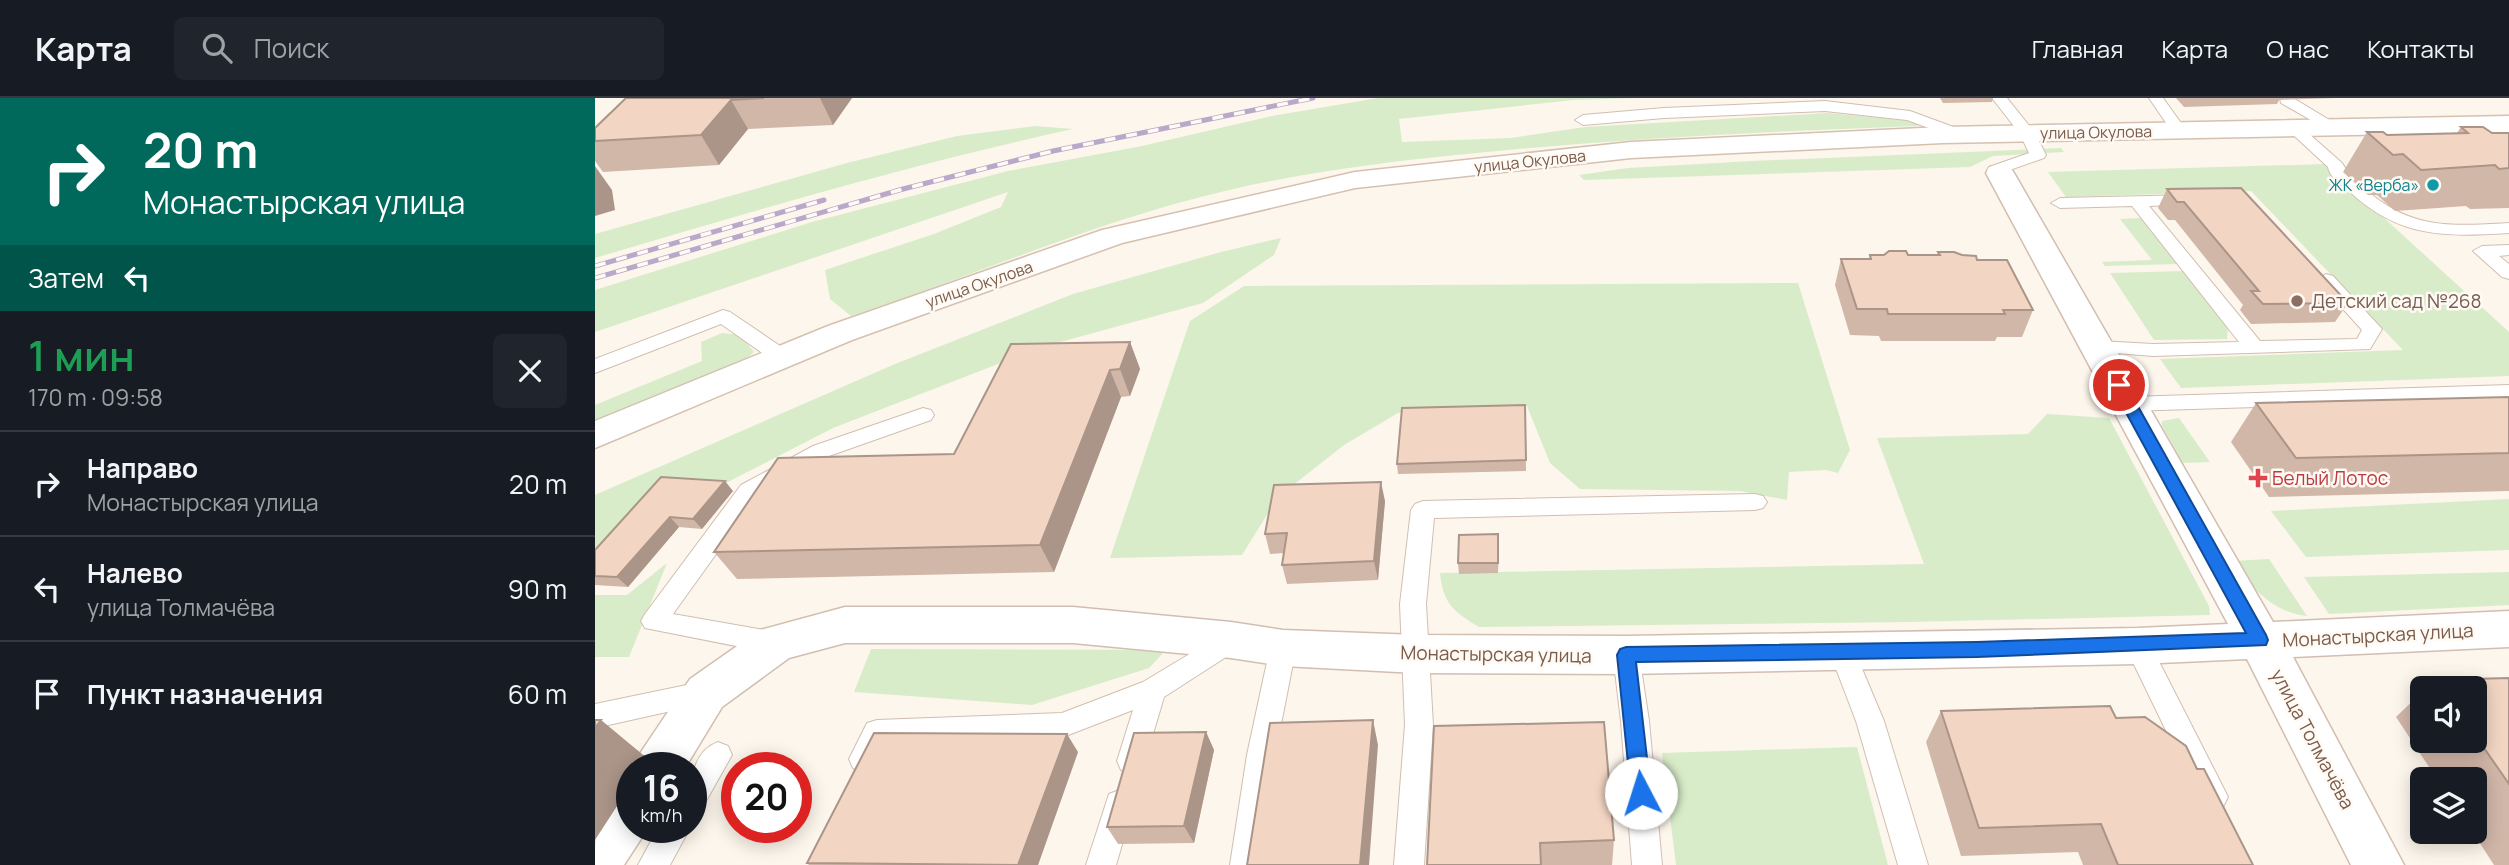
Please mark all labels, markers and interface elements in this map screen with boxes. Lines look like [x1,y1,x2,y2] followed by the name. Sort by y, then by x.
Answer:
[174,17,664,80] search box
[35,26,132,71] text: Карта
[198,29,236,67] icon: search
[254,30,329,66] text: Поиск
[2032,32,2123,65] text: Главная
[2161,32,2228,65] text: Карта
[2266,32,2329,65] text: О нас
[2367,32,2474,65] text: Контакты
[143,116,258,183] text: 20 m
[2040,120,2152,144] street label: улица Окулова
[28,126,119,217] icon: right
[1473,144,1587,178] street label: улица Окулова
[2328,174,2419,196] place label: ЖК «Верба»
[2425,177,2441,193] marker: ЖК «Верба»
[143,180,465,224] text: Монастырская улица
[922,255,1036,313] street label: улица Окулова
[118,259,156,297] icon: left
[28,260,104,296] text: Затем
[2311,288,2482,314] place label: Детский сад №268
[2289,293,2305,309] marker: Детский сад №268
[28,326,135,384] text: 1 мин
[493,334,567,408] button: close
[2089,355,2149,415] pin
[2100,366,2138,404] icon: arrive
[28,381,163,413] text: 170 m · 09:58
[87,450,198,486] text: Направо
[28,465,66,503] icon: right
[2272,465,2388,491] place label: Белый Лотос
[509,466,567,502] text: 20 m
[2250,470,2266,486] marker: Белый Лотос
[87,486,319,518] text: Монастырская улица
[87,555,183,591] text: Налево
[28,570,66,608] icon: left
[508,571,567,607] text: 90 m
[87,591,275,623] text: улица Толмачёва
[2282,617,2474,653] street label: Монастырская улица
[1400,639,1592,669] street label: Монастырская улица
[2265,664,2361,814] street label: улица Толмачёва
[28,675,66,713] icon: arrive
[87,676,323,712] text: Пункт назначения
[508,676,567,712] text: 60 m
[2410,676,2487,844] map controls
[2410,676,2487,753] button: sound
[721,752,812,843] speed limit sign: 20
[1604,756,1678,830] position arrow
[643,764,680,812] text: 16
[2410,767,2487,844] button: layers
[641,803,682,827] text: km/h

